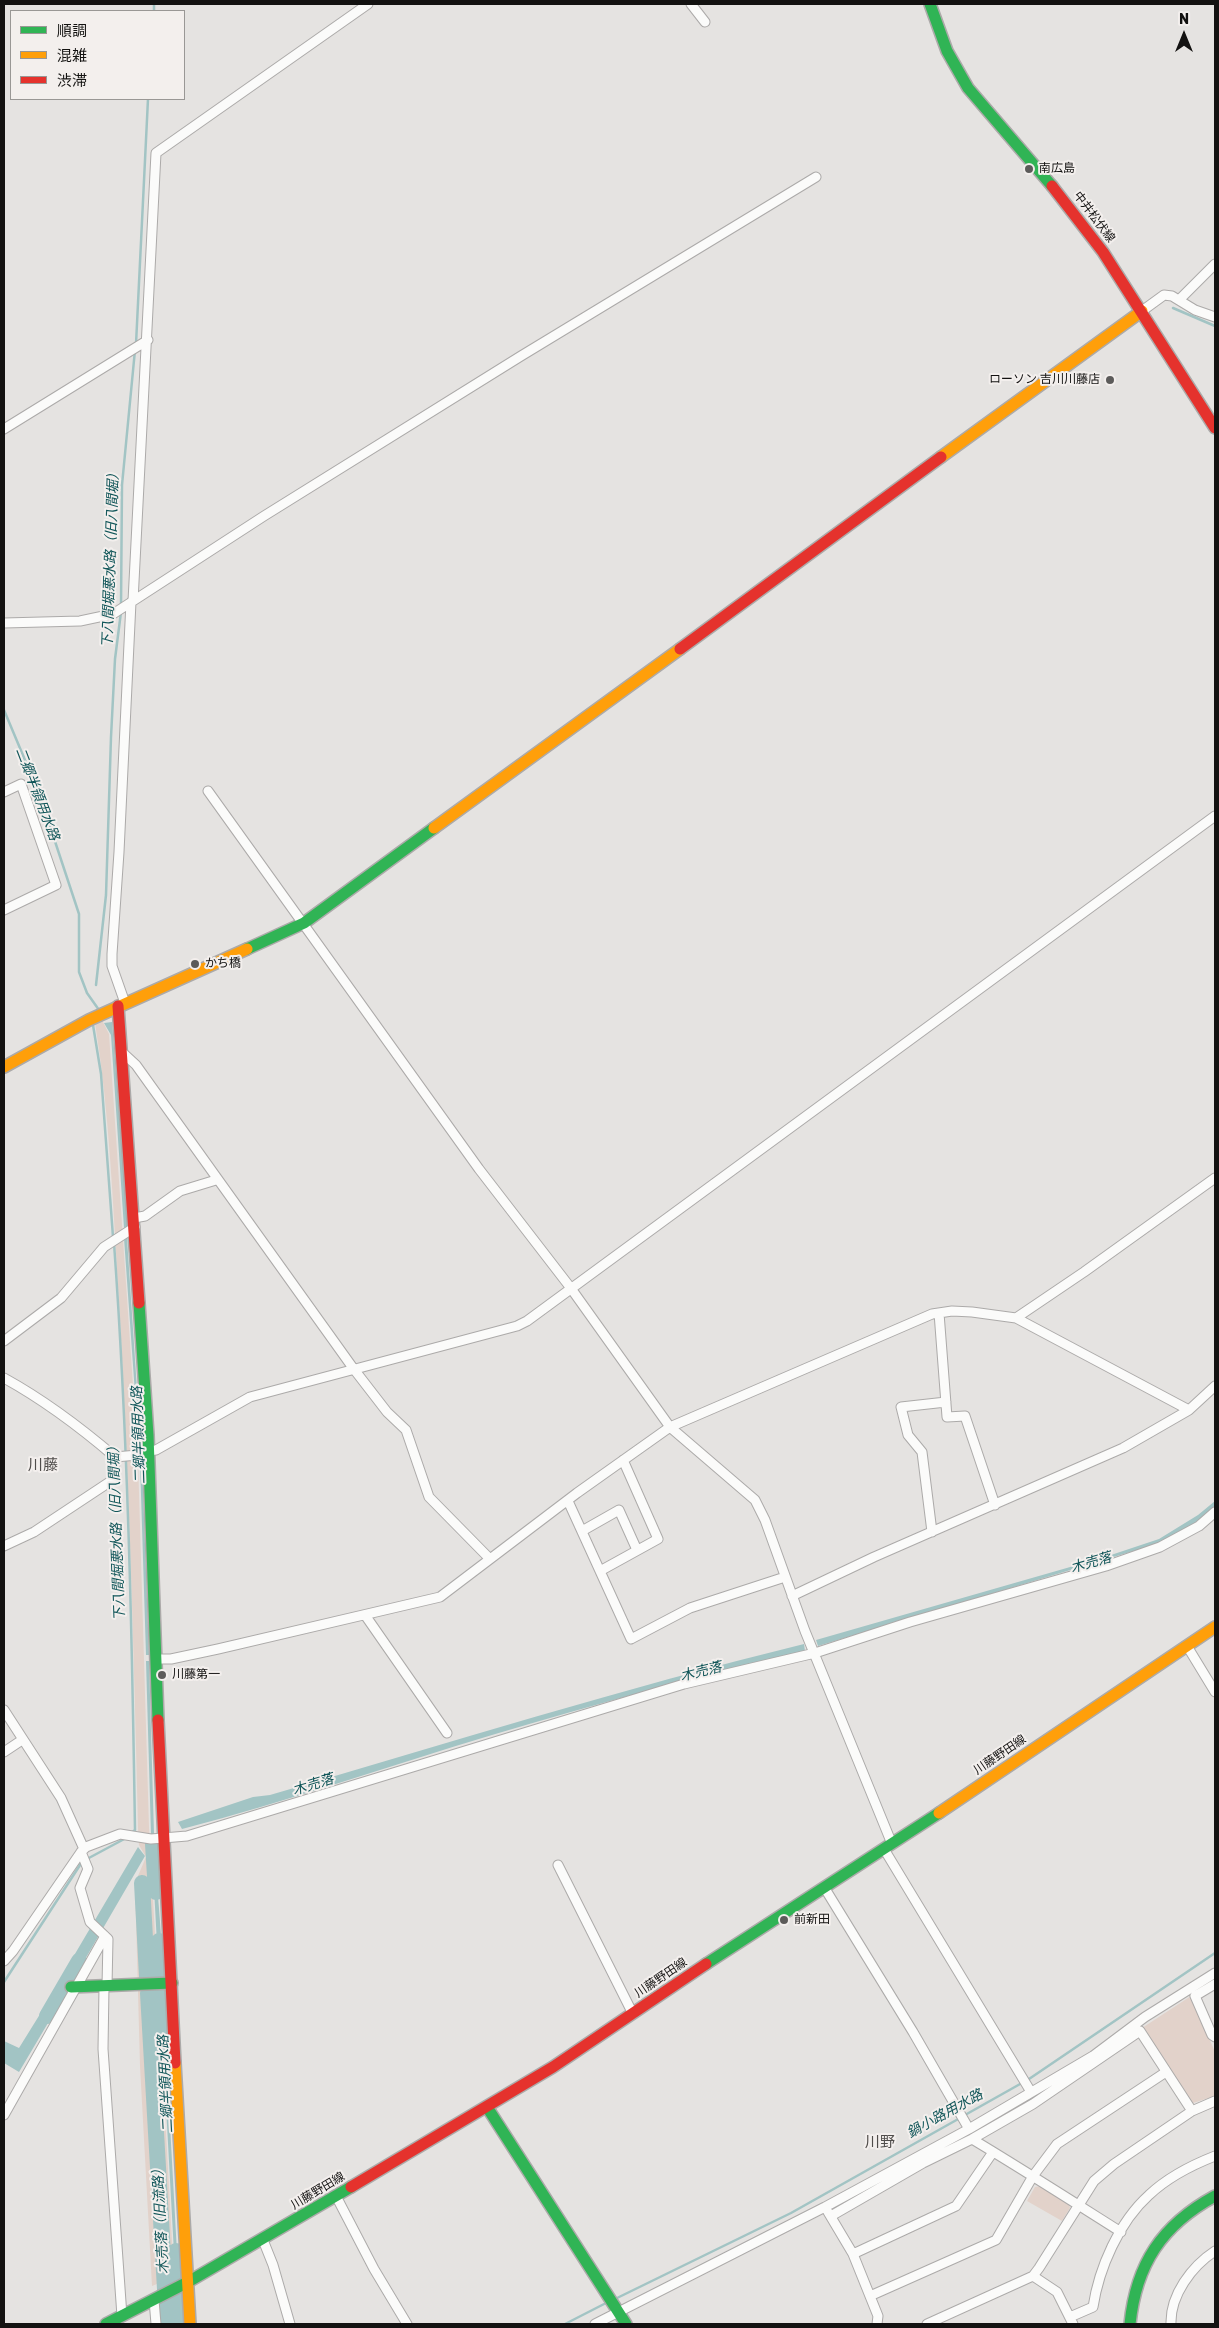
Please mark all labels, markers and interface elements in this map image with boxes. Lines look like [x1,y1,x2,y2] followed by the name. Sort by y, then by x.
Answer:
[10,10,185,100] legend
[1159,10,1209,60] north arrow
[1179,11,1189,28] text: N
[57,22,87,40] text: 順調
[57,47,87,65] text: 混雑
[57,72,87,90] text: 渋滞
[1039,162,1075,176] place label: 南広島
[1023,163,1035,175] marker: 南広島
[1070,189,1118,245] street label: 中井松伏線
[989,373,1100,387] place label: ローソン 吉川川藤店
[1104,374,1116,386] marker: ローソン 吉川川藤店
[99,466,123,648] water label: 下八間堀悪水路（旧八間堀）
[12,745,62,843] water label: 二郷半領用水路
[205,957,241,971] place label: かち橋
[189,958,201,970] marker: かち橋
[129,1386,149,1484] water label: 二郷半領用水路
[105,1439,129,1621] water label: 下八間堀悪水路（旧八間堀）
[28,1457,58,1475] district label: 川藤
[1068,1549,1114,1577] water label: 木売落
[679,1659,723,1685] water label: 木売落
[172,1668,220,1682] place label: 川藤第一
[156,1669,168,1681] marker: 川藤第一
[971,1732,1029,1778] street label: 川藤野田線
[290,1771,336,1799] water label: 木売落
[794,1913,830,1927] place label: 前新田
[778,1914,790,1926] marker: 前新田
[632,1955,690,2001] street label: 川藤野田線
[155,2035,177,2133] water label: 二郷半領用水路
[904,2086,986,2142] water label: 鍋小路用水路
[865,2134,895,2152] district label: 川野
[150,2162,172,2274] water label: 木売落（旧流路）
[289,2169,347,2213] street label: 川藤野田線

